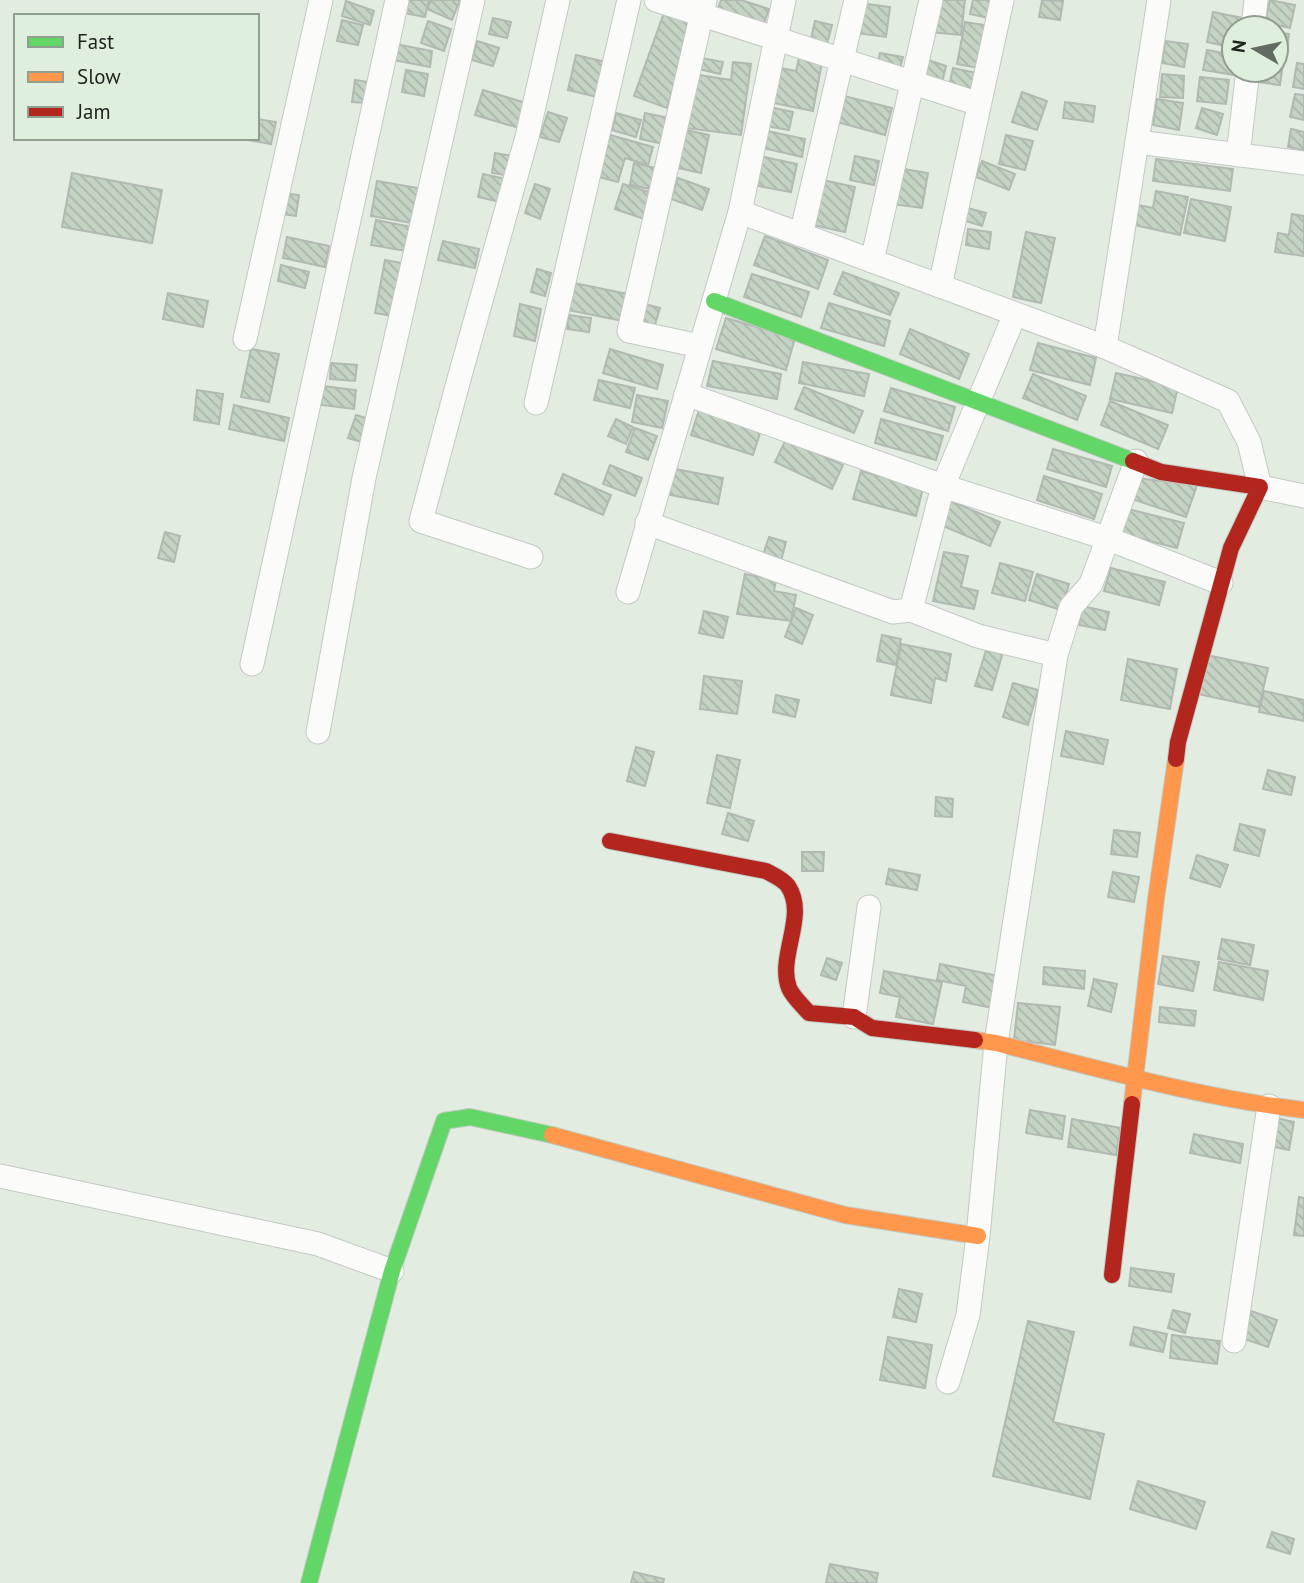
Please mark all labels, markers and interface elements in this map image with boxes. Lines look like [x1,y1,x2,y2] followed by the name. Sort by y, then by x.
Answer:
[14,14,259,140] legend
[1220,14,1290,84] north arrow
[77,28,114,55] text: Fast
[1225,38,1251,54] text: N
[77,63,121,90] text: Slow
[76,98,111,125] text: Jam

